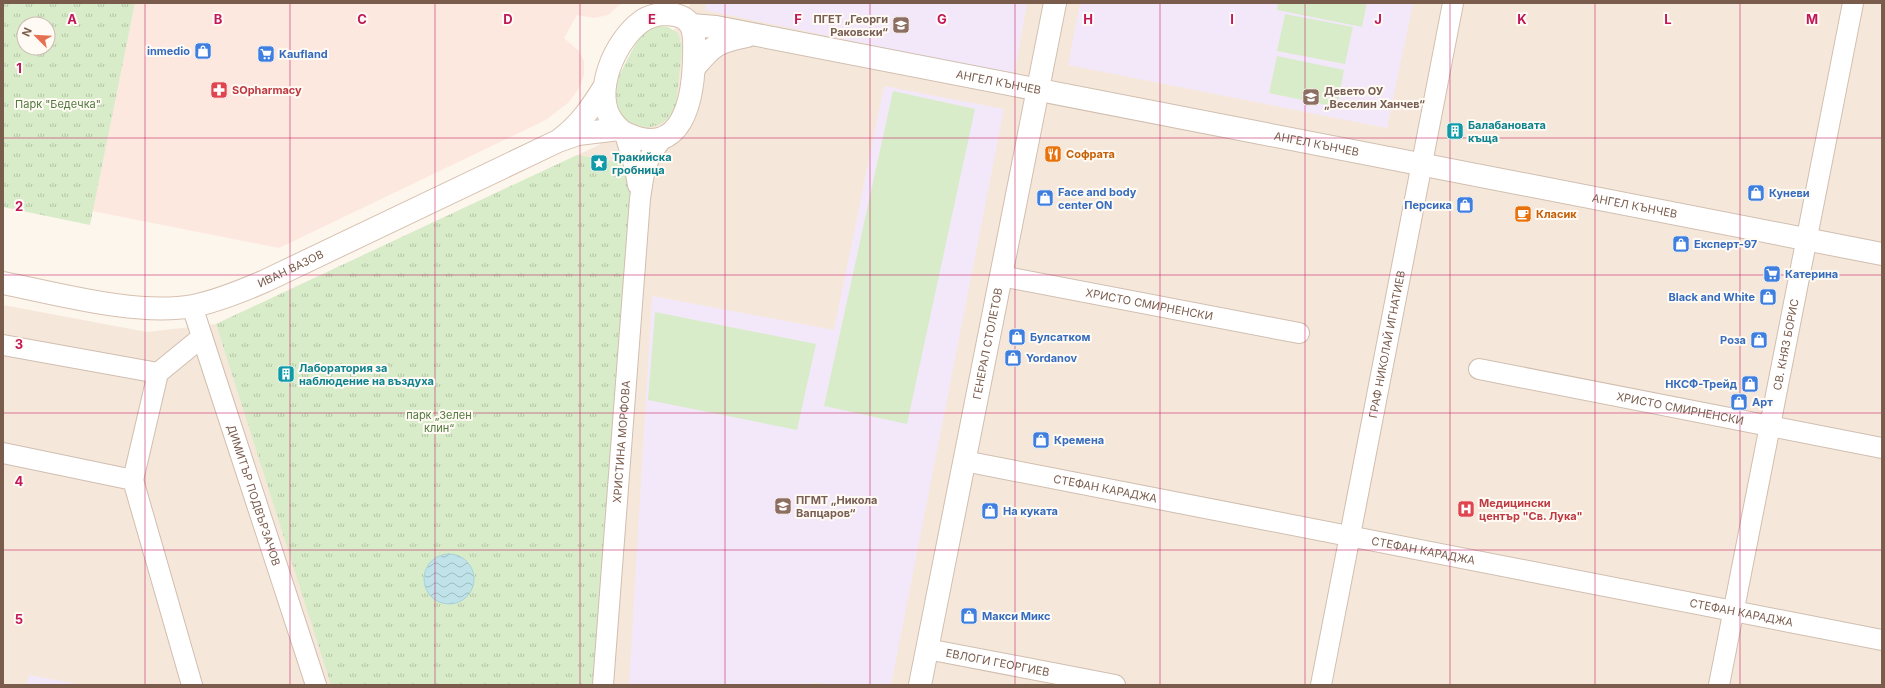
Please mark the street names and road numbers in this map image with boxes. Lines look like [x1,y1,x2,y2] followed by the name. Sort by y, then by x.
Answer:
[955,67,1042,97] street label: АНГЕЛ КЪНЧЕВ
[1273,129,1360,159] street label: АНГЕЛ КЪНЧЕВ
[1591,191,1678,221] street label: АНГЕЛ КЪНЧЕВ
[255,247,326,290] street label: ИВАН ВАЗОВ
[1366,269,1408,419] street label: ГРАФ НИКОЛАЙ ИГНАТИЕВ
[1085,285,1214,323] street label: ХРИСТО СМИРНЕНСКИ
[970,287,1005,401] street label: ГЕНЕРАЛ СТОЛЕТОВ
[1770,298,1802,391] street label: СВ. КНЯЗ БОРИС
[610,379,633,504] street label: ХРИСТИНА МОРФОВА
[1615,389,1745,428] street label: ХРИСТО СМИРНЕНСКИ
[224,423,283,568] street label: ДИМИТЪР ПОДВЪРЗАЧОВ
[1052,472,1159,506] street label: СТЕФАН КАРАДЖА
[1370,534,1477,568] street label: СТЕФАН КАРАДЖА
[1688,596,1795,630] street label: СТЕФАН КАРАДЖА
[945,646,1051,679] street label: ЕВЛОГИ ГЕОРГИЕВ

